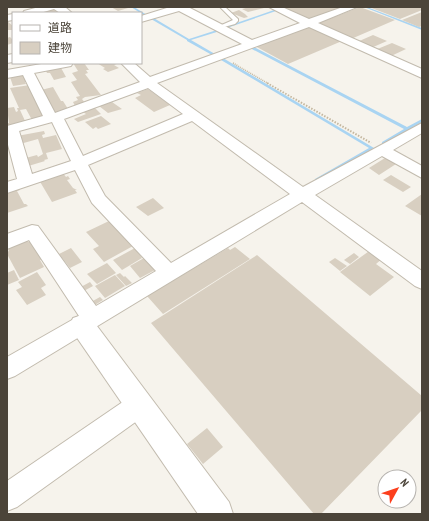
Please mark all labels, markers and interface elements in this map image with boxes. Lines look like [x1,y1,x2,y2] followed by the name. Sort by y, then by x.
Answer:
[12,12,142,64] legend
[48,20,72,35] text: 道路
[48,40,72,55] text: 建物
[377,469,417,509] north arrow
[397,476,412,489] text: N

